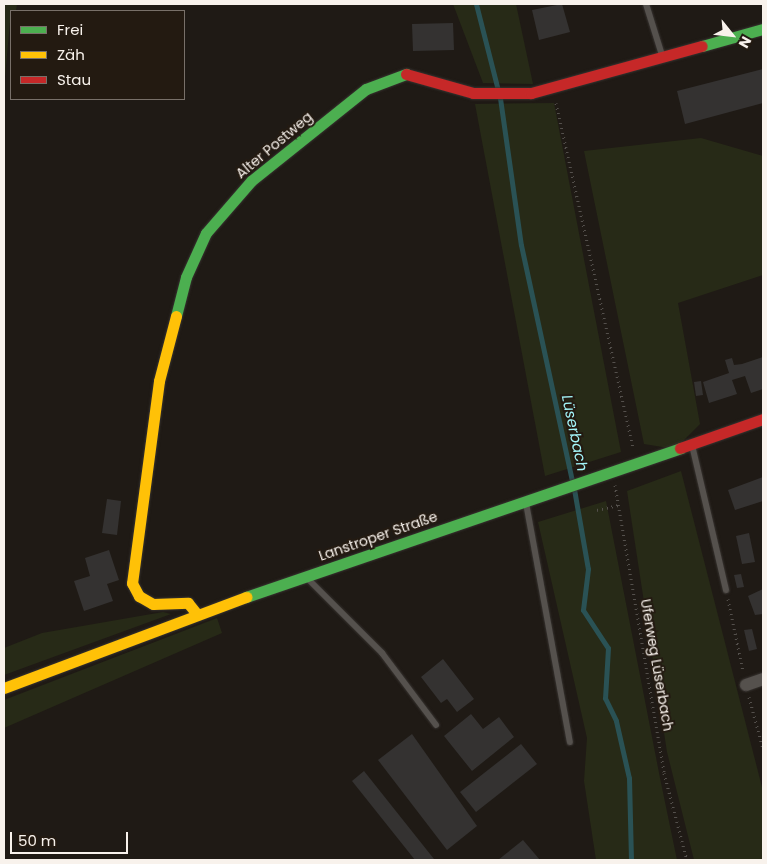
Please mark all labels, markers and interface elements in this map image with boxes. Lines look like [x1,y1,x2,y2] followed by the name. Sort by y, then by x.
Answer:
[10,10,185,100] legend
[707,10,757,60] north arrow
[57,19,83,40] text: Frei
[734,33,756,52] text: N
[57,44,85,65] text: Zäh
[57,69,91,90] text: Stau
[232,108,316,182] street label: Alter Postweg
[558,393,592,473] water label: Lüserbach
[316,508,440,564] street label: Lanstroper Straße
[637,598,677,732] street label: Uferweg Lüserbach
[12,822,130,854] scale bar
[18,830,56,851] text: 50 m

